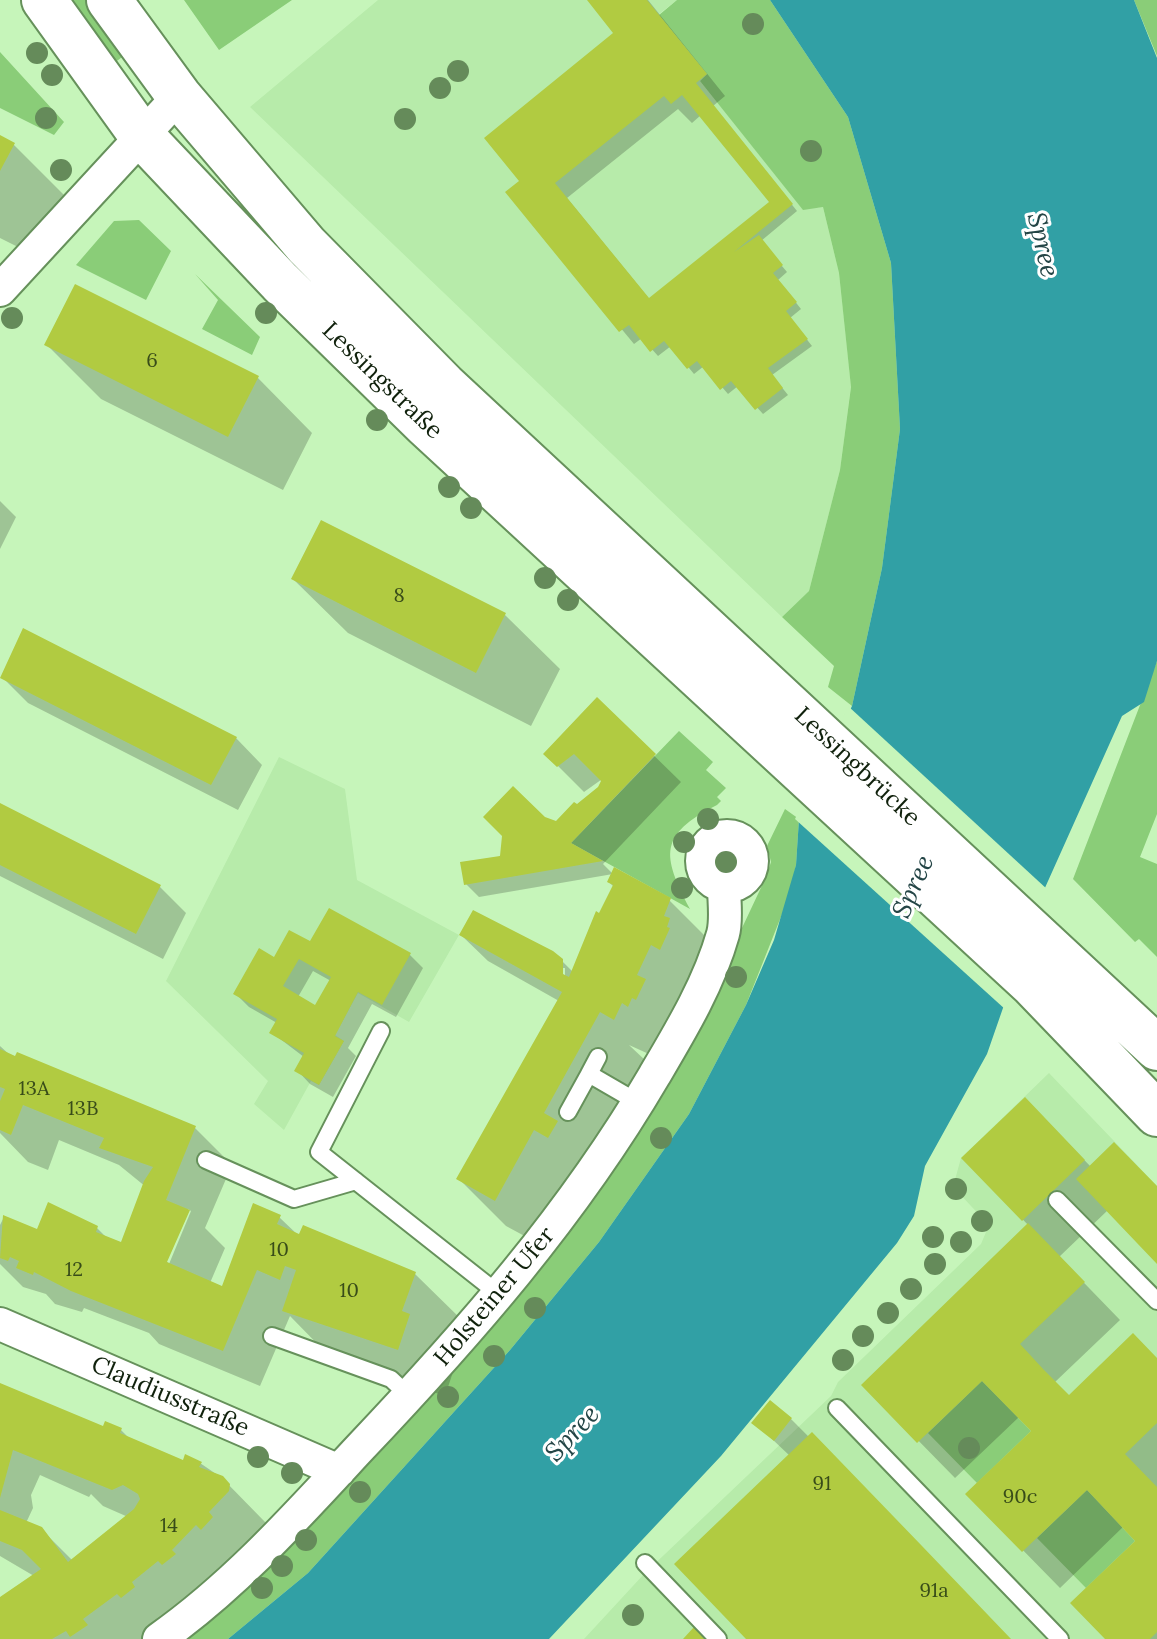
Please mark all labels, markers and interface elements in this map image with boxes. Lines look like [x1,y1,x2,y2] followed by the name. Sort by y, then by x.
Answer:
[1019,210,1065,280] water label: Spree
[316,316,448,446] street label: Lessingstraße
[146,349,158,373] house number: 6
[393,584,405,608] house number: 8
[788,701,926,833] street label: Lessingbrücke
[886,851,942,923] water label: Spree
[19,1077,49,1101] house number: 13A
[68,1097,98,1121] house number: 13B
[429,1222,561,1372] street label: Holsteiner Ufer
[269,1238,289,1262] house number: 10
[65,1258,83,1282] house number: 12
[339,1279,359,1303] house number: 10
[87,1351,253,1443] street label: Claudiusstraße
[539,1399,607,1469] water label: Spree
[813,1472,831,1496] house number: 91
[1003,1485,1037,1509] house number: 90c
[160,1514,178,1538] house number: 14
[919,1579,949,1603] house number: 91a

